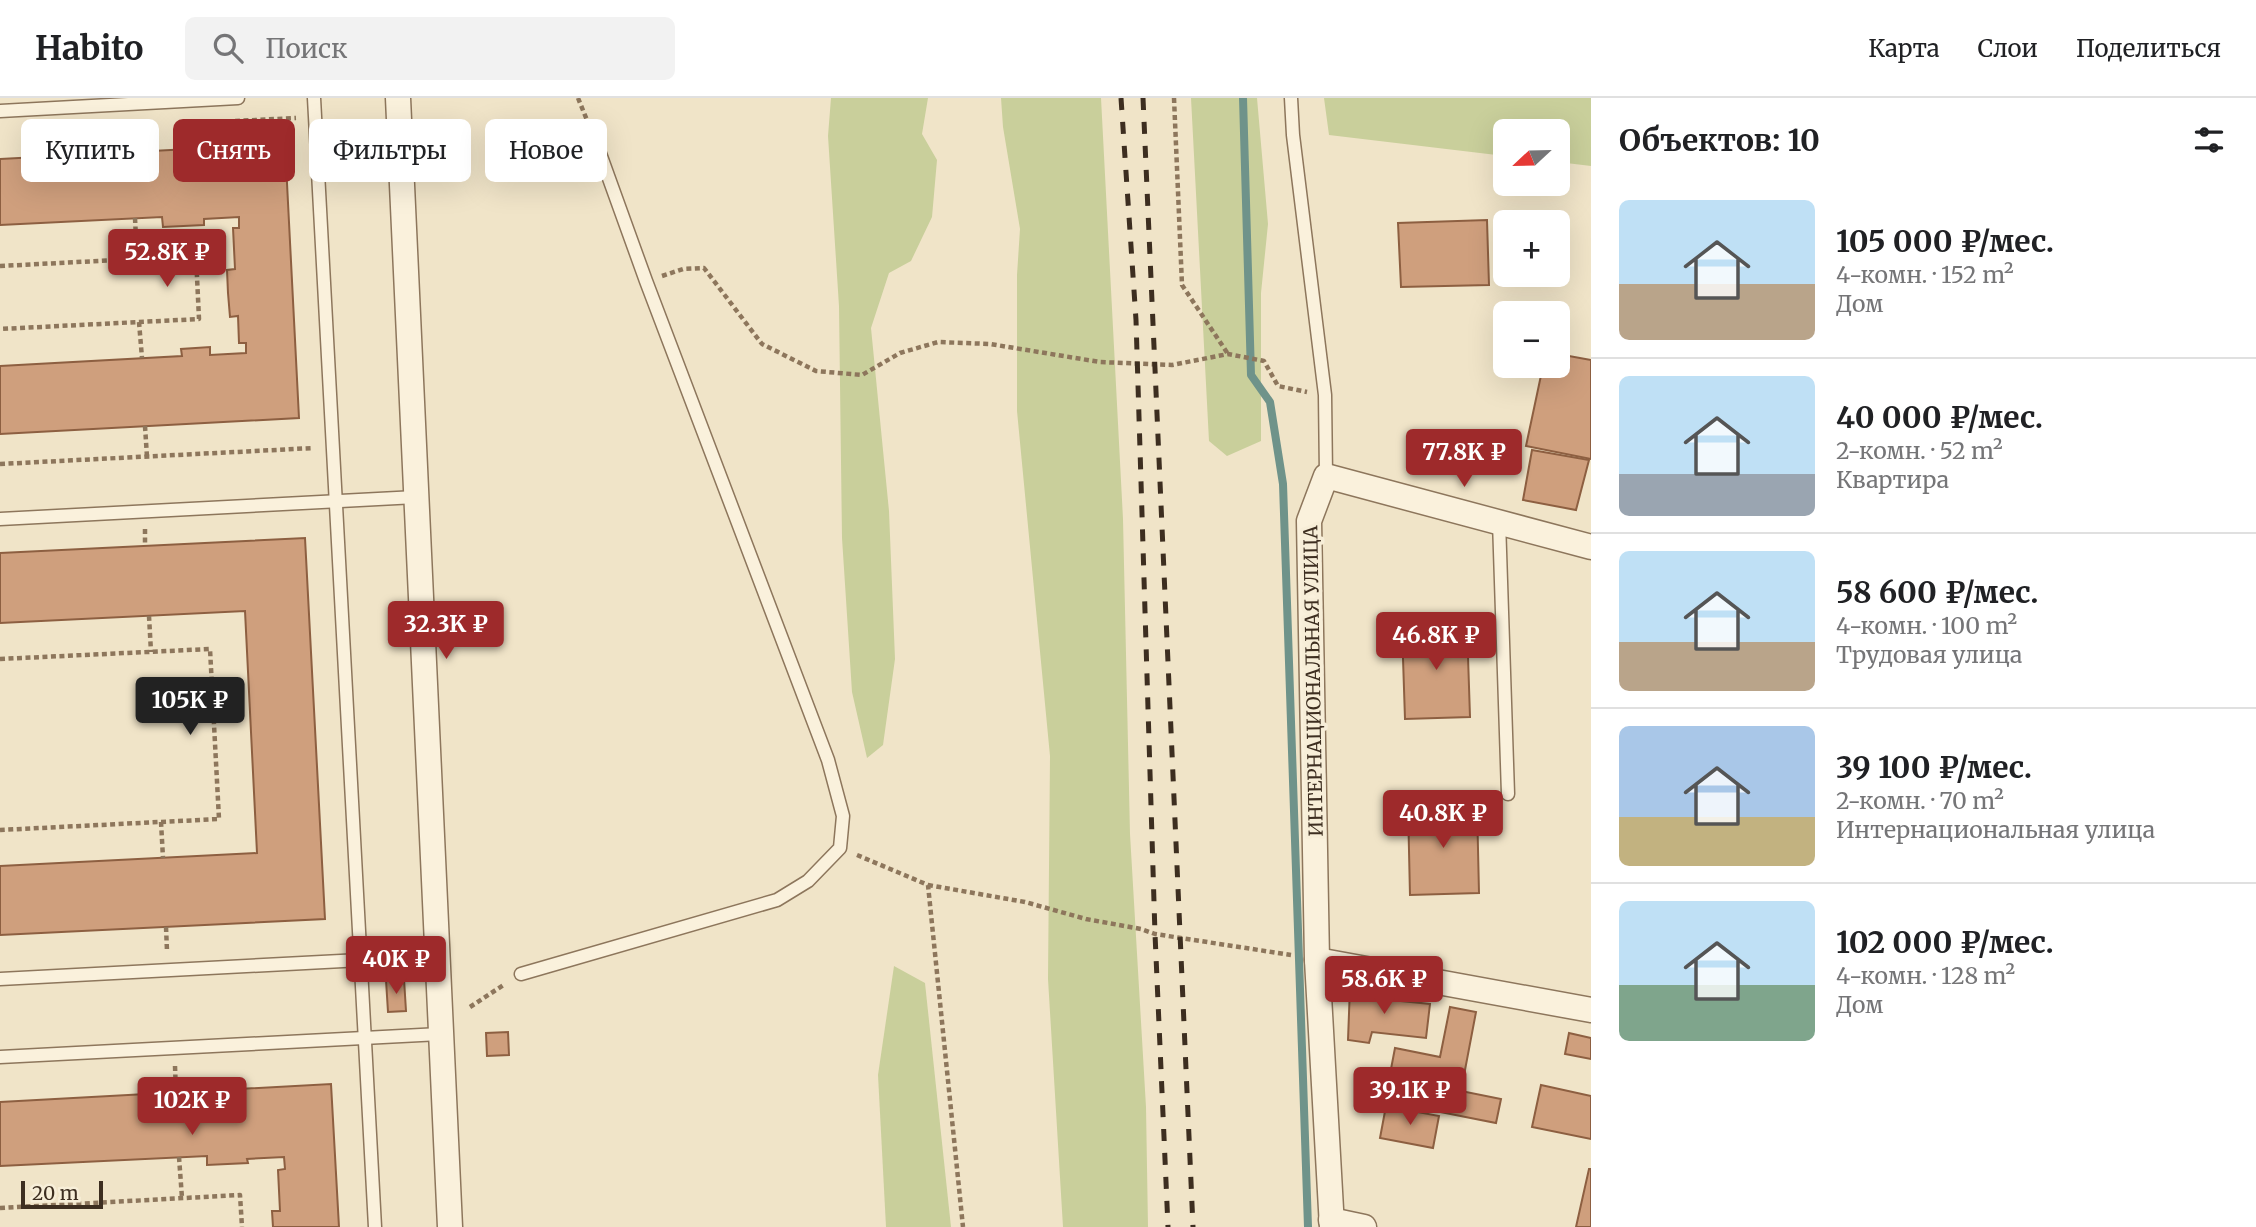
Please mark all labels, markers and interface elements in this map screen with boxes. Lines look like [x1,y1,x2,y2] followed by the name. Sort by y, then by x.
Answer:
[185,17,675,80] search box
[35,28,143,69] text: Habito
[209,29,247,67] icon: search
[265,32,348,65] text: Поиск
[1868,33,1940,64] text: Карта
[1978,33,2038,64] text: Слои
[2076,33,2221,64] text: Поделиться
[21,119,159,182] chip: Купить
[173,119,295,182] chip: Снять
[309,119,471,182] chip: Фильтры
[485,119,607,182] chip: Новое
[1493,119,1570,196] north arrow
[1493,119,1570,378] map controls
[1619,121,1820,159] text: Объектов: 10
[2190,121,2228,159] icon: filters
[1493,210,1570,287] button: +
[1836,222,2054,260] text: 105 000 ₽/мес.
[1675,228,1759,312] icon: home
[102,230,232,289] pin: 52.8K ₽
[124,237,210,266] text: 52.8K ₽
[1836,260,2014,289] text: 4-комн. · 152 m²
[1836,289,1884,318] text: Дом
[1493,301,1570,378] button: −
[1836,398,2043,436] text: 40 000 ₽/мес.
[1675,404,1759,488] icon: home
[1399,430,1529,489] pin: 77.8K ₽
[1836,436,2003,465] text: 2-комн. · 52 m²
[1422,437,1506,466] text: 77.8K ₽
[1836,465,1949,494] text: Квартира
[1298,525,1328,837] street label: ИНТЕРНАЦИОНАЛЬНАЯ УЛИЦА
[1836,573,2038,611] text: 58 600 ₽/мес.
[1675,579,1759,663] icon: home
[381,602,511,661] pin: 32.3K ₽
[404,609,488,638] text: 32.3K ₽
[1836,611,2017,640] text: 4-комн. · 100 m²
[1371,612,1501,672] pin: 46.8K ₽
[1392,620,1480,649] text: 46.8K ₽
[1836,640,2022,669] text: Трудовая улица
[133,678,247,737] pin: 105K ₽
[152,685,228,714] text: 105K ₽
[1836,748,2032,786] text: 39 100 ₽/мес.
[1675,754,1759,838] icon: home
[1836,786,2004,815] text: 2-комн. · 70 m²
[1378,790,1508,850] pin: 40.8K ₽
[1399,798,1487,827] text: 40.8K ₽
[1836,815,2155,844] text: Интернациональная улица
[1836,923,2054,961] text: 102 000 ₽/мес.
[1675,929,1759,1013] icon: home
[347,936,445,996] pin: 40K ₽
[362,944,430,973] text: 40K ₽
[1319,956,1449,1016] pin: 58.6K ₽
[1836,961,2015,990] text: 4-комн. · 128 m²
[1341,964,1427,993] text: 58.6K ₽
[1836,990,1884,1019] text: Дом
[1345,1068,1475,1127] pin: 39.1K ₽
[1369,1075,1451,1104] text: 39.1K ₽
[135,1077,249,1137] pin: 102K ₽
[154,1085,230,1114] text: 102K ₽
[21,1178,103,1210] scale bar
[32,1181,79,1205] text: 20 m

